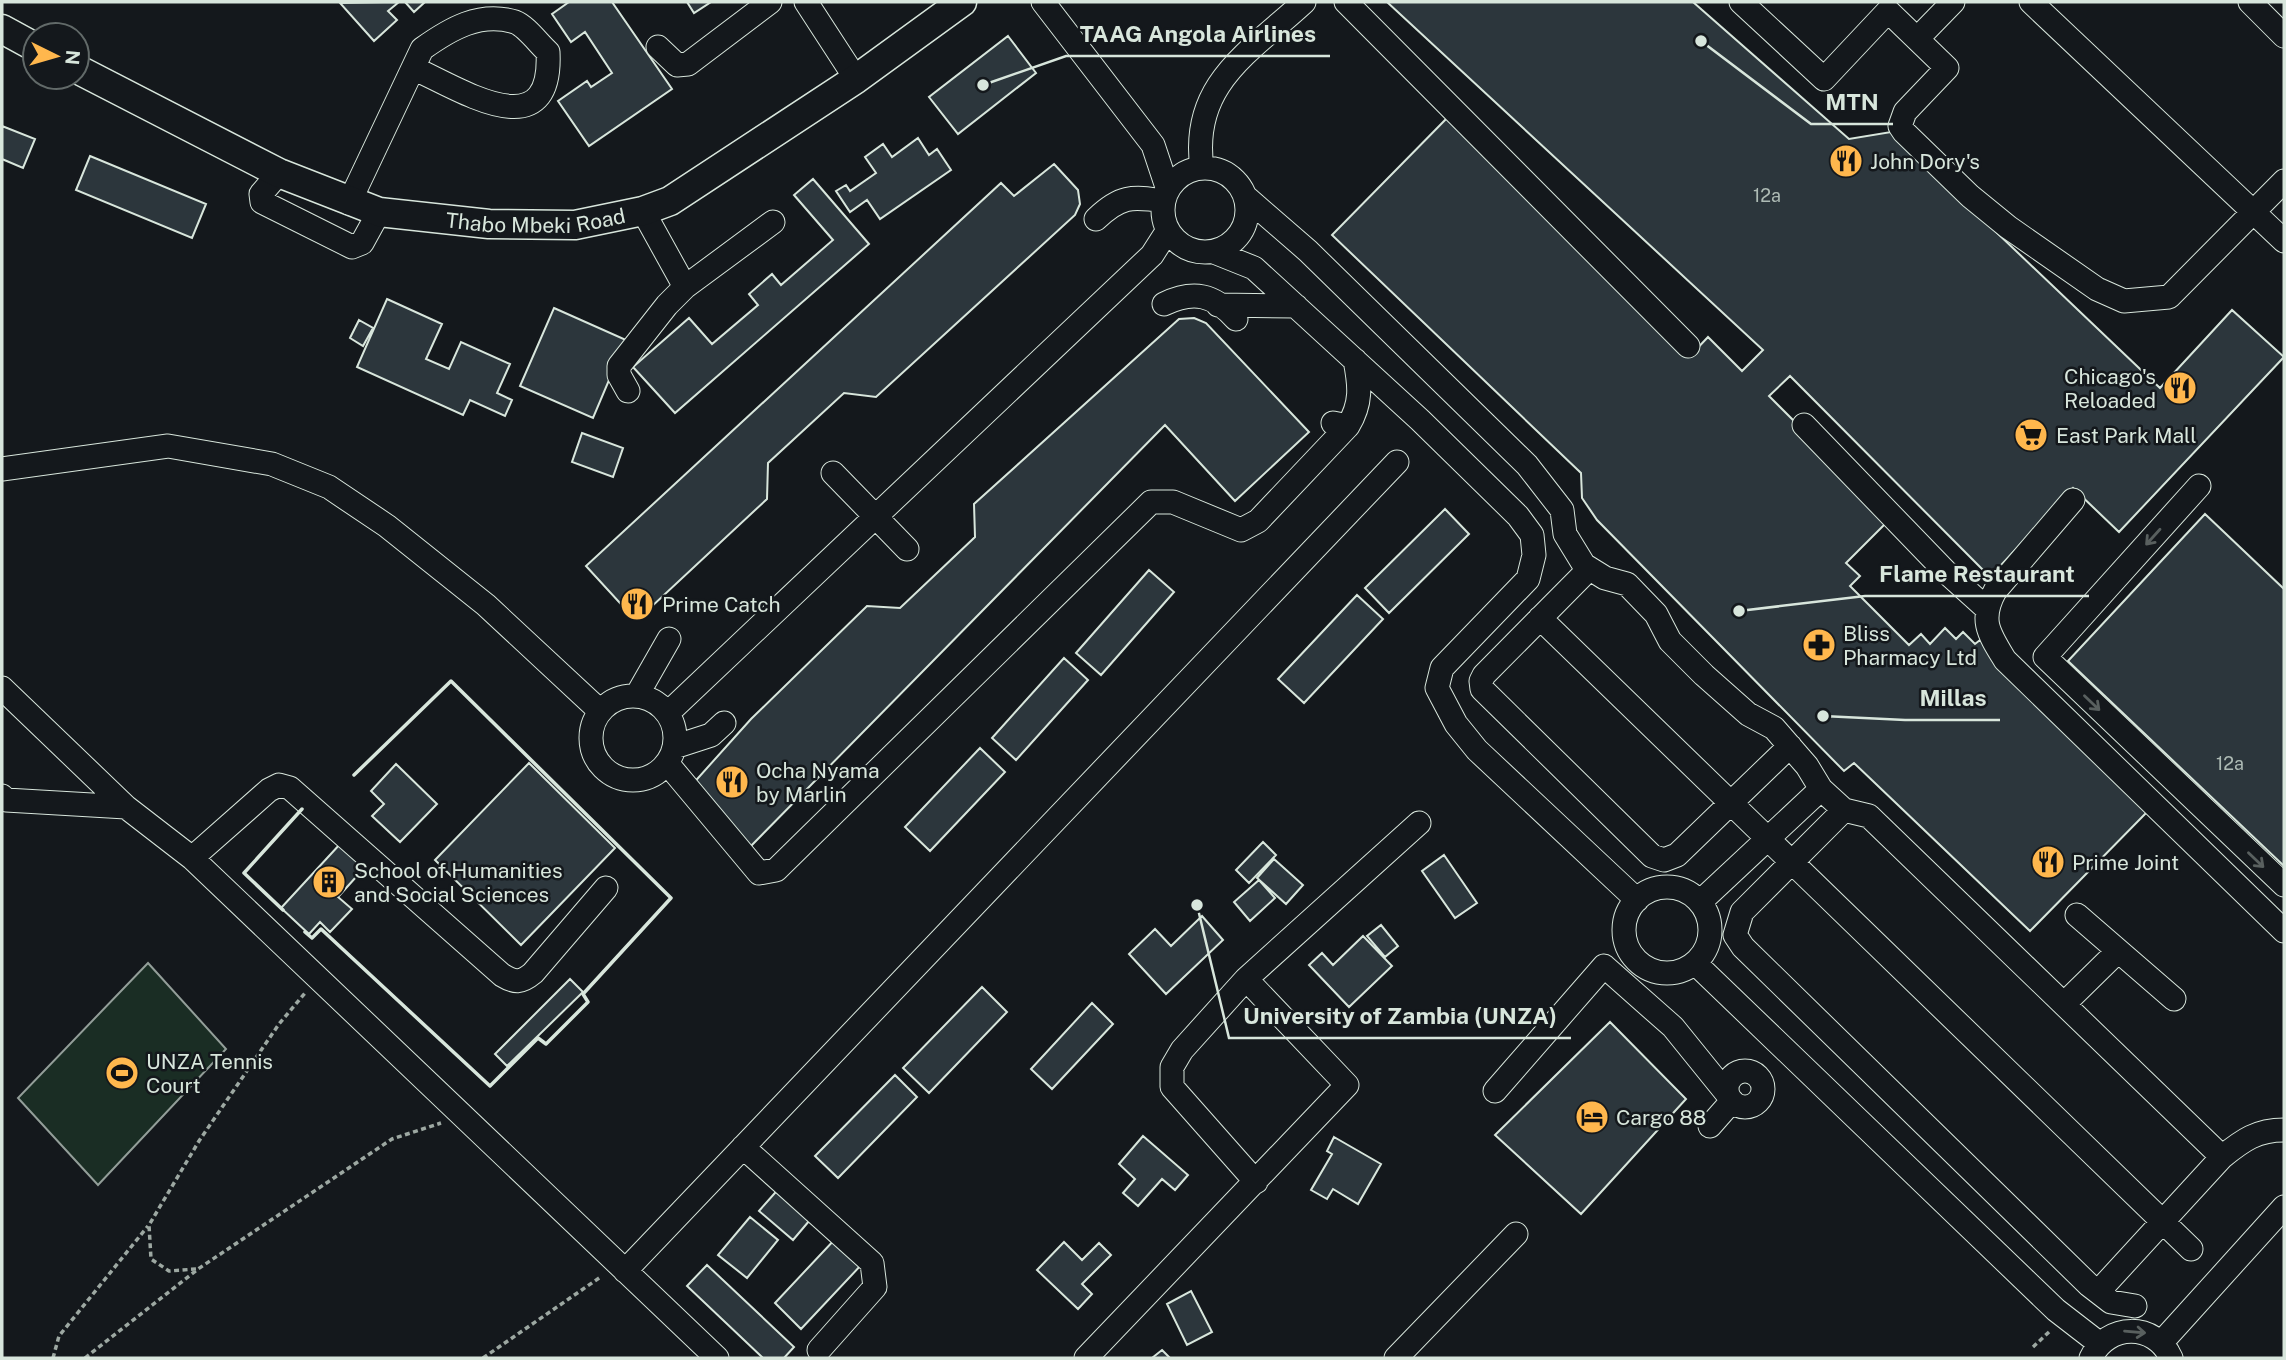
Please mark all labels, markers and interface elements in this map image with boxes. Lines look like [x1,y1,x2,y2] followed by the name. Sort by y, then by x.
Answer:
[1066,12,1330,56] callout: TAAG Angola Airlines
[1080,20,1316,47] text: TAAG Angola Airlines
[21,21,91,91] north arrow
[61,49,85,66] text: N
[1811,80,1893,124] callout: MTN
[1825,88,1879,115] text: MTN
[1827,142,1865,180] restaurant icon: John Dory's
[1870,149,1980,174] place label: John Dory's
[1753,185,1781,206] house number: 12a
[444,202,628,238] street label: Thabo Mbeki Road
[2064,364,2156,413] place label: Chicago's Reloaded
[2161,369,2199,407] restaurant icon: Chicago's Reloaded
[2012,416,2050,454] supermarket icon: East Park Mall
[2056,423,2197,448] place label: East Park Mall
[2145,528,2162,545] one-way arrow
[1865,552,2089,596] callout: Flame Restaurant
[1879,560,2075,587] text: Flame Restaurant
[618,585,656,623] restaurant icon: Prime Catch
[662,592,781,617] place label: Prime Catch
[1843,621,1977,670] place label: Bliss Pharmacy Ltd
[1800,626,1838,664] pharmacy icon: Bliss Pharmacy Ltd
[1905,676,2000,720] callout: Millas
[1919,684,1987,711] text: Millas
[2083,694,2100,711] one-way arrow
[2216,753,2244,774] house number: 12a
[756,758,880,807] place label: Ocha Nyama by Marlin
[713,763,751,801] restaurant icon: Ocha Nyama by Marlin
[2029,843,2067,881] restaurant icon: Prime Joint
[2072,850,2179,875] place label: Prime Joint
[2248,852,2265,869] one-way arrow
[354,858,563,907] place label: School of Humanities and Social Sciences
[310,863,348,901] building icon: School of Humanities and Social Sciences
[1229,994,1571,1038] callout: University of Zambia (UNZA)
[1243,1002,1557,1029] text: University of Zambia (UNZA)
[146,1049,273,1098] place label: UNZA Tennis Court
[103,1054,141,1092] sports icon: UNZA Tennis Court
[1573,1098,1611,1136] hotel icon: Cargo 88
[1616,1105,1706,1130] place label: Cargo 88
[2123,1326,2146,1339] one-way arrow

